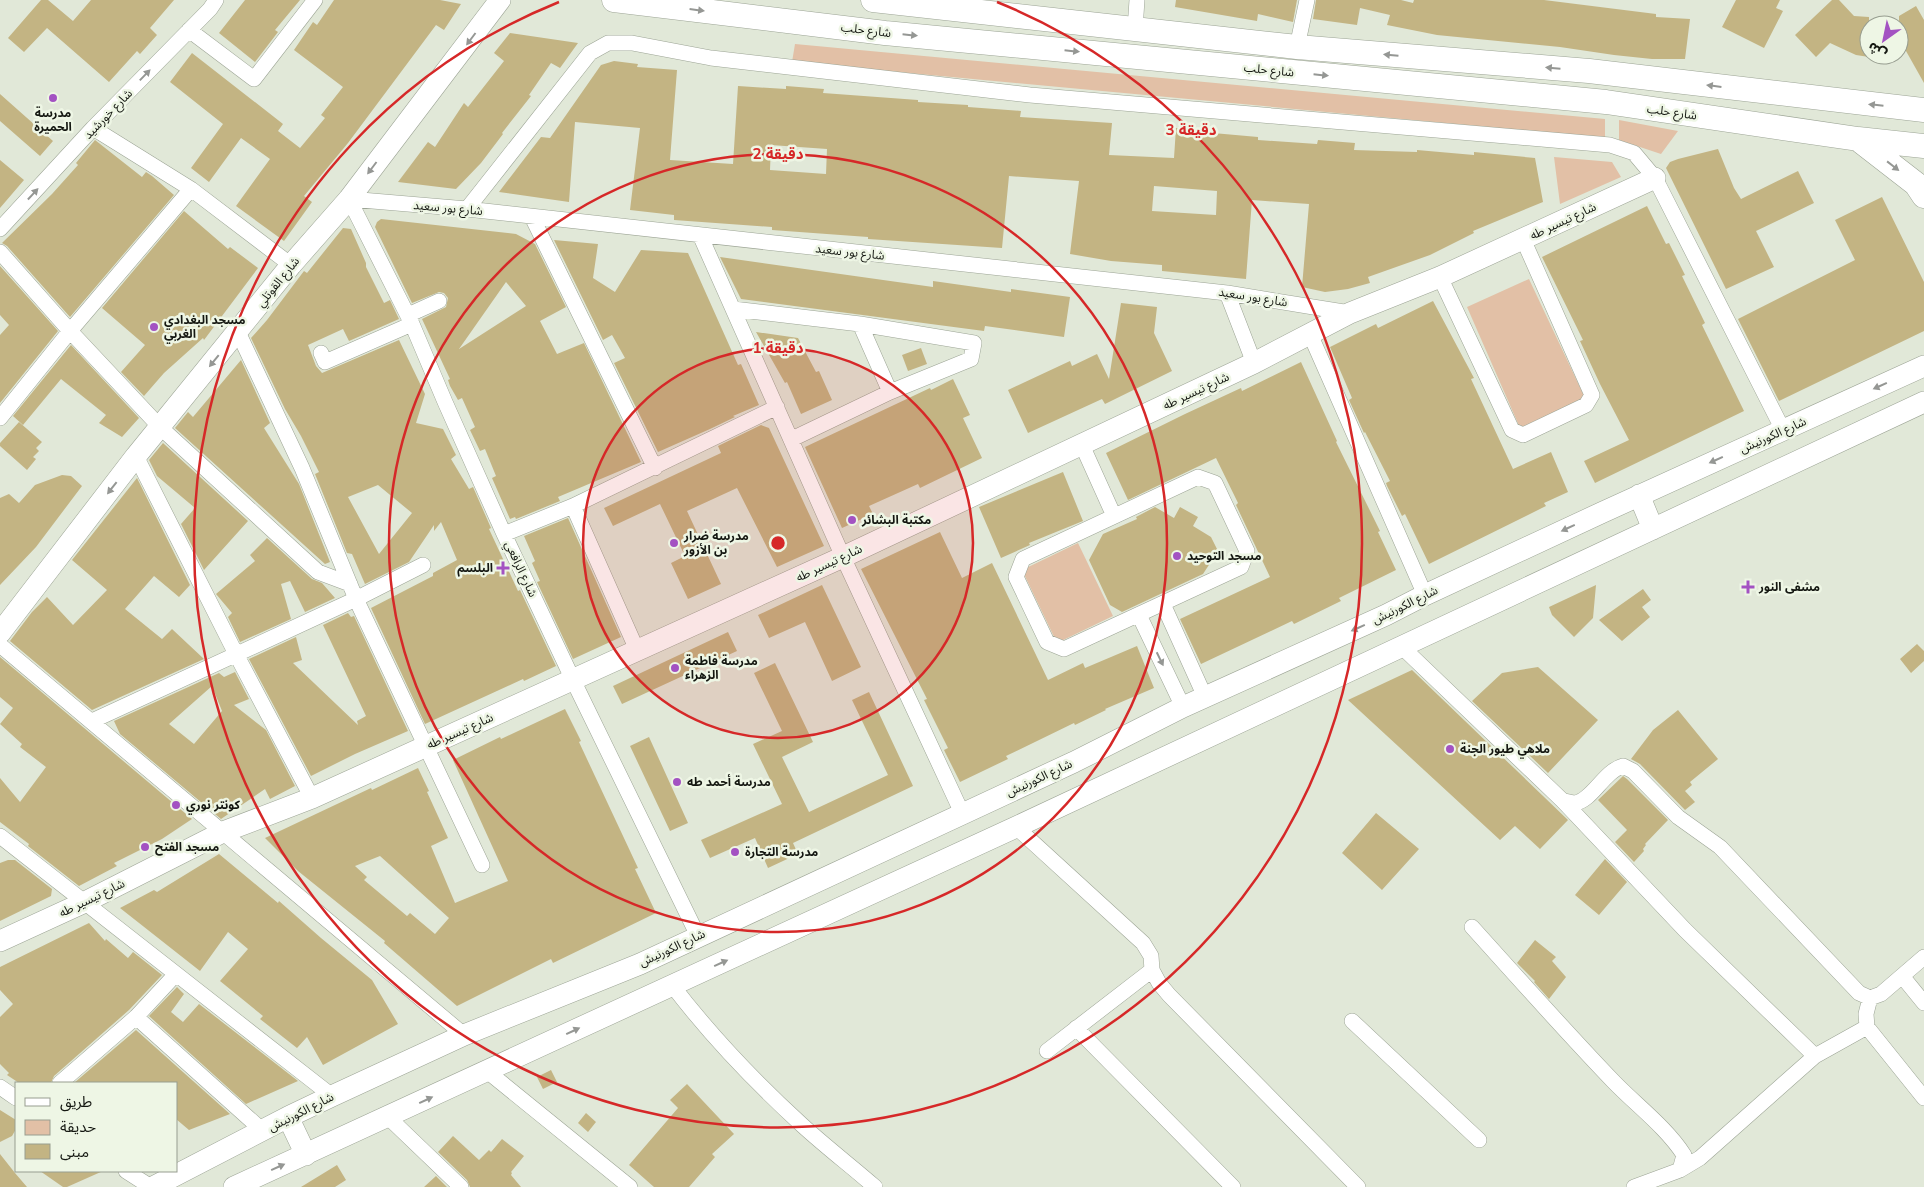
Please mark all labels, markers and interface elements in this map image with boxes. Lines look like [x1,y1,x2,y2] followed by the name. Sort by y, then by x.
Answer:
[689,6,705,14] one-way arrow
[1859,15,1909,65] north arrow
[840,19,892,42] street label: شارع حلب
[903,31,919,39] one-way arrow
[466,32,476,46] one-way arrow
[1864,38,1890,64] text: ش
[1064,47,1080,55] one-way arrow
[1382,51,1398,59] one-way arrow
[1243,59,1295,82] street label: شارع حلب
[1544,64,1560,72] one-way arrow
[139,70,151,82] one-way arrow
[1313,71,1329,79] one-way arrow
[1706,82,1722,90] one-way arrow
[80,86,137,143] street label: شارع خورشيد
[47,92,59,104] marker: مدرسة الحميرة
[1867,100,1883,108] one-way arrow
[1646,101,1698,124] street label: شارع حلب
[34,105,72,134] place label: مدرسة الحميرة
[1166,120,1217,139] text: 3 دقيقة
[753,144,804,163] text: 2 دقيقة
[367,161,378,174] one-way arrow
[1886,161,1900,171] one-way arrow
[27,188,39,200] one-way arrow
[413,197,483,220] street label: شارع بور سعيد
[1527,199,1599,244] street label: شارع تيسير طه
[815,240,885,265] street label: شارع بور سعيد
[253,254,305,312] street label: شارع القوتلي
[1217,284,1289,311] street label: شارع بور سعيد
[164,312,245,344] place label: مسجد البغدادي الغربي
[148,321,160,333] marker: مسجد البغدادي الغربي
[753,338,804,357] text: 1 دقيقة
[209,355,220,368] one-way arrow
[1160,369,1232,414] street label: شارع تيسير طه
[1873,382,1887,390] one-way arrow
[1737,413,1809,458] street label: شارع الكورنيش
[1709,457,1723,465] one-way arrow
[107,481,118,494] one-way arrow
[861,512,931,527] place label: مكتبة البشائر
[846,514,858,526] marker: مكتبة البشائر
[1561,524,1575,532] one-way arrow
[683,528,749,557] place label: مدرسة ضرار بن الأزور
[769,534,787,552] centre of rings
[668,537,680,549] marker: مدرسة ضرار بن الأزور
[499,538,541,600] street label: شارع الرافعي
[793,541,865,586] street label: شارع تيسير طه
[1187,548,1262,563] place label: مسجد التوحيد
[1171,550,1183,562] marker: مسجد التوحيد
[457,560,493,577] place label: البلسم
[497,562,509,574] marker: البلسم
[1758,579,1820,594] place label: مشفى النور
[1741,580,1755,594] marker: مشفى النور
[1369,582,1441,629] street label: شارع الكورنيش
[1351,624,1365,632] one-way arrow
[1156,651,1164,666] one-way arrow
[685,653,758,682] place label: مدرسة فاطمة الزهراء
[669,662,681,674] marker: مدرسة فاطمة الزهراء
[424,709,496,754] street label: شارع تيسير طه
[1460,741,1550,759] place label: ملاهي طيور الجنة
[1444,743,1456,755] marker: ملاهي طيور الجنة
[1003,756,1075,801] street label: شارع الكورنيش
[687,774,771,789] place label: مدرسة أحمد طه
[671,776,683,788] marker: مدرسة أحمد طه
[186,797,241,815] place label: كونتر نوري
[170,799,182,811] marker: كونتر نوري
[155,839,219,856] place label: مسجد الفتح
[139,841,151,853] marker: مسجد الفتح
[745,844,818,859] place label: مدرسة التجارة
[729,846,741,858] marker: مدرسة التجارة
[57,875,128,922] street label: شارع تيسير طه
[636,926,708,971] street label: شارع الكورنيش
[714,958,728,966] one-way arrow
[566,1027,581,1035] one-way arrow
[15,1082,178,1172] legend
[266,1089,337,1136] street label: شارع الكورنيش
[60,1092,92,1112] text: طريق
[419,1095,433,1103] one-way arrow
[60,1117,96,1136] text: حديقة
[60,1142,89,1161] text: مبنى
[271,1163,285,1171] one-way arrow

